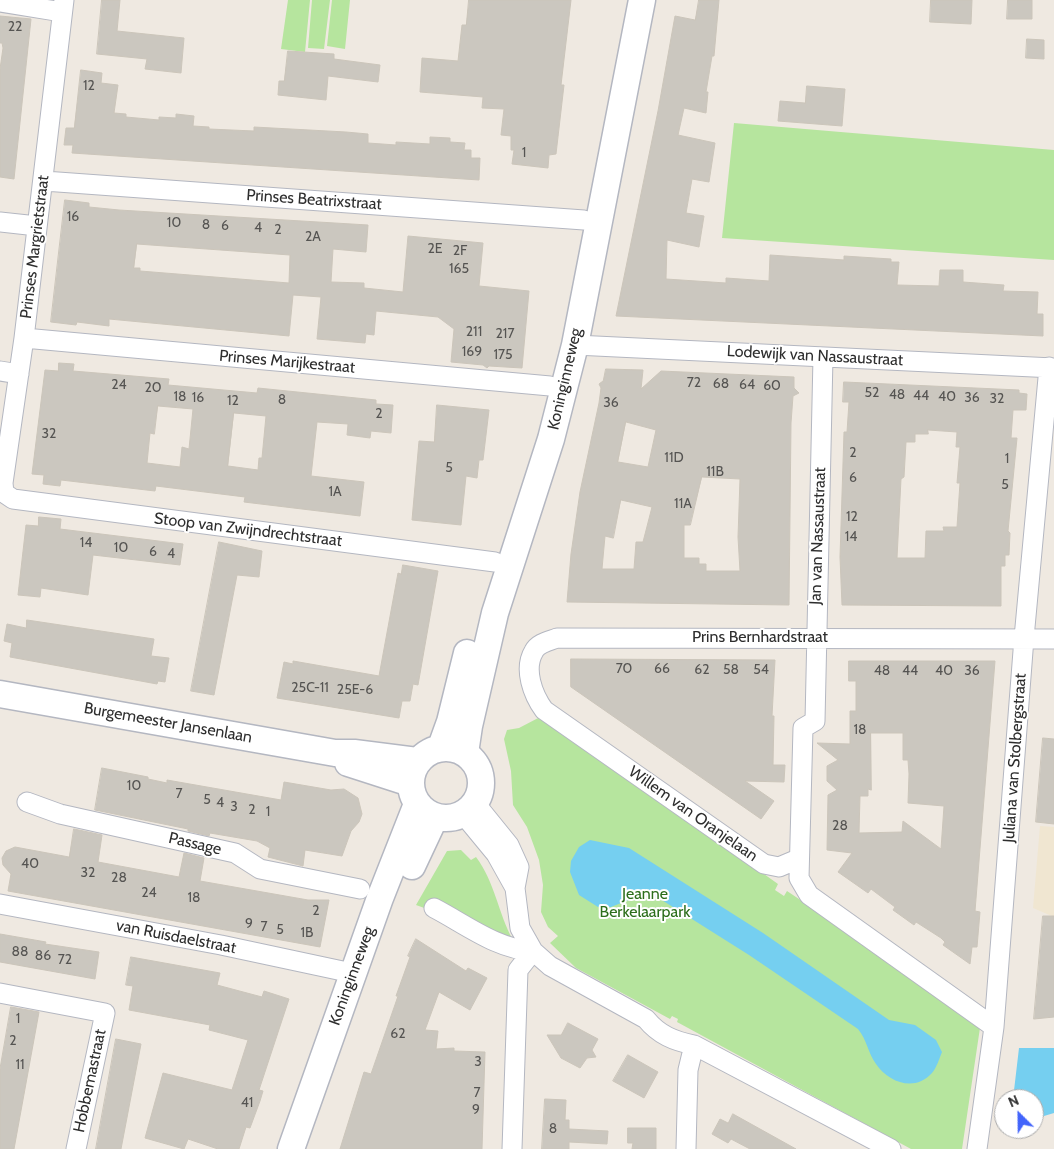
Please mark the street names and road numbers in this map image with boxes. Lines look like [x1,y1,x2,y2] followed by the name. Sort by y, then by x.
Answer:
[17,174,53,320] street label: Prinses Margrietstraat
[246,186,382,214] street label: Prinses Beatrixstraat
[544,326,586,432] street label: Koninginneweg
[726,342,904,370] street label: Lodewijk van Nassaustraat
[218,346,356,378] street label: Prinses Marijkestraat
[806,467,830,605] street label: Jan van Nassaustraat
[153,509,343,551] street label: Stoop van Zwijndrechtstraat
[692,627,828,647] street label: Prins Bernhardstraat
[999,673,1031,843] street label: Juliana van Stolbergstraat
[82,699,254,747] street label: Burgemeester Jansenlaan
[625,762,761,866] street label: Willem van Oranjelaan
[167,829,223,859] street label: Passage
[114,916,238,958] street label: van Ruisdaelstraat
[325,924,379,1028] street label: Koninginneweg
[70,1028,110,1134] street label: Hobbemastraat

